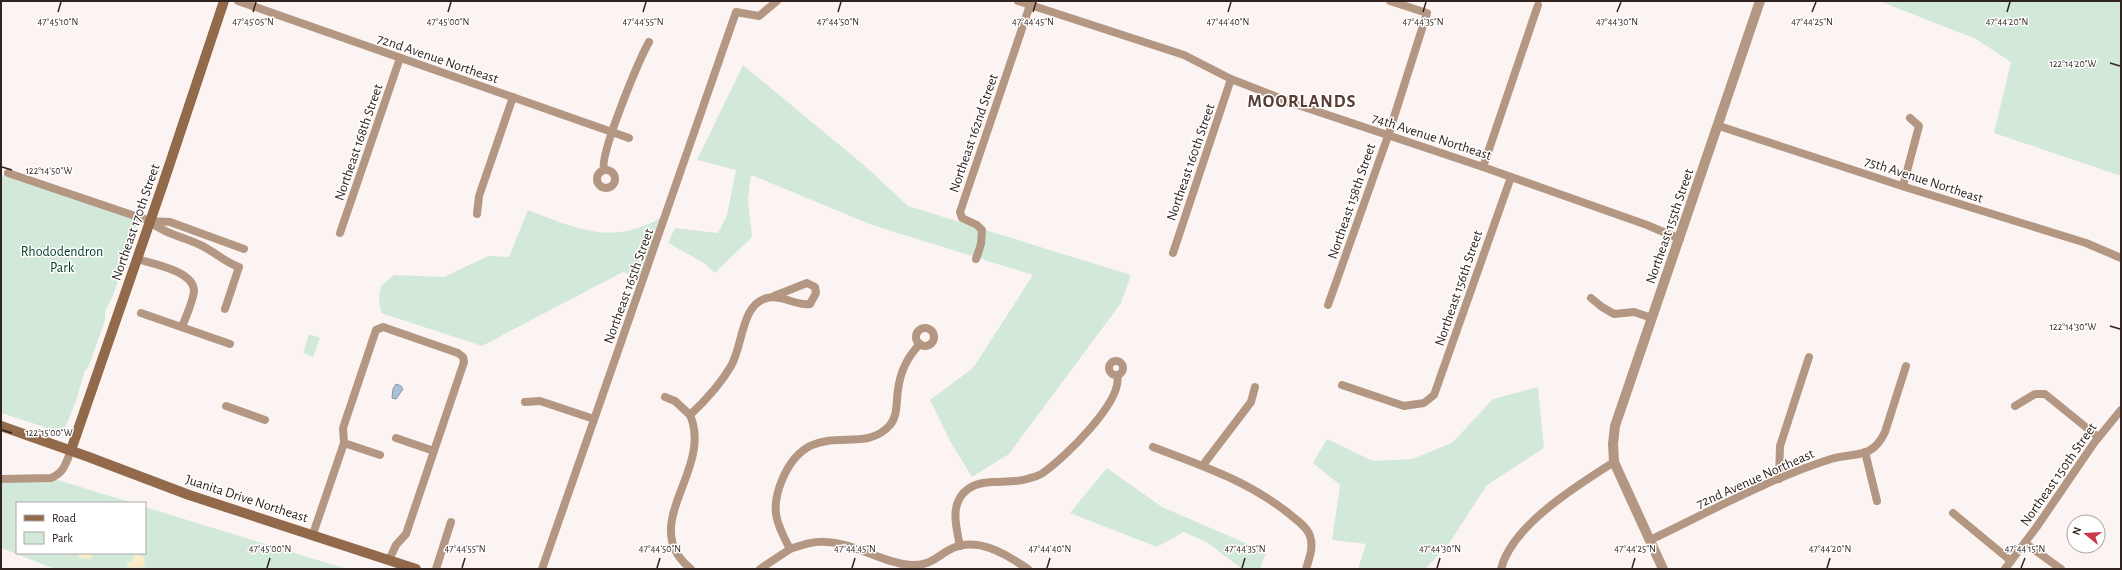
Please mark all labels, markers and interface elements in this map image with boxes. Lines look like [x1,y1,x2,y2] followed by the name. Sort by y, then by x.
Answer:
[38,17,78,27] text: 47°45'10"N
[232,17,274,27] text: 47°45'05"N
[427,17,469,27] text: 47°45'00"N
[622,17,664,27] text: 47°44'55"N
[817,17,859,27] text: 47°44'50"N
[1012,17,1054,27] text: 47°44'45"N
[1207,17,1249,27] text: 47°44'40"N
[1402,17,1444,27] text: 47°44'35"N
[1596,17,1638,27] text: 47°44'30"N
[1791,17,1833,27] text: 47°44'25"N
[1986,17,2028,27] text: 47°44'20"N
[375,32,500,86] street label: 72nd Avenue Northeast
[2049,59,2097,69] text: 122°14'20"W
[947,72,1001,195] street label: Northeast 162nd Street
[332,82,386,202] street label: Northeast 168th Street
[1248,93,1356,111] district label: MOORLANDS
[1164,101,1218,223] street label: Northeast 160th Street
[1370,111,1494,163] street label: 74th Avenue Northeast
[1326,141,1379,261] street label: Northeast 158th Street
[1863,154,1985,206] street label: 75th Avenue Northeast
[109,162,163,282] street label: Northeast 170th Street
[26,166,72,176] text: 122°14'50"W
[1644,166,1696,286] street label: Northeast 155th Street
[602,226,656,346] street label: Northeast 165th Street
[1433,228,1486,348] street label: Northeast 156th Street
[21,245,103,275] park label: Rhododendron Park
[2050,322,2096,332] text: 122°14'30"W
[2018,420,2100,529] street label: Northeast 150th Street
[25,428,73,438] text: 122°15'00"W
[1695,446,1817,511] street label: 72nd Avenue Northeast
[184,473,310,526] street label: Juanita Drive Northeast
[16,502,146,554] legend
[52,512,76,524] text: Road
[2066,514,2106,554] north arrow
[2071,526,2083,536] text: N
[52,532,73,544] text: Park
[249,544,291,554] text: 47°45'00"N
[444,544,486,554] text: 47°44'55"N
[639,544,681,554] text: 47°44'50"N
[834,544,876,554] text: 47°44'45"N
[1029,544,1071,554] text: 47°44'40"N
[1224,544,1266,554] text: 47°44'35"N
[1419,544,1461,554] text: 47°44'30"N
[1614,544,1656,554] text: 47°44'25"N
[1809,544,1851,554] text: 47°44'20"N
[2005,544,2045,554] text: 47°44'15"N

